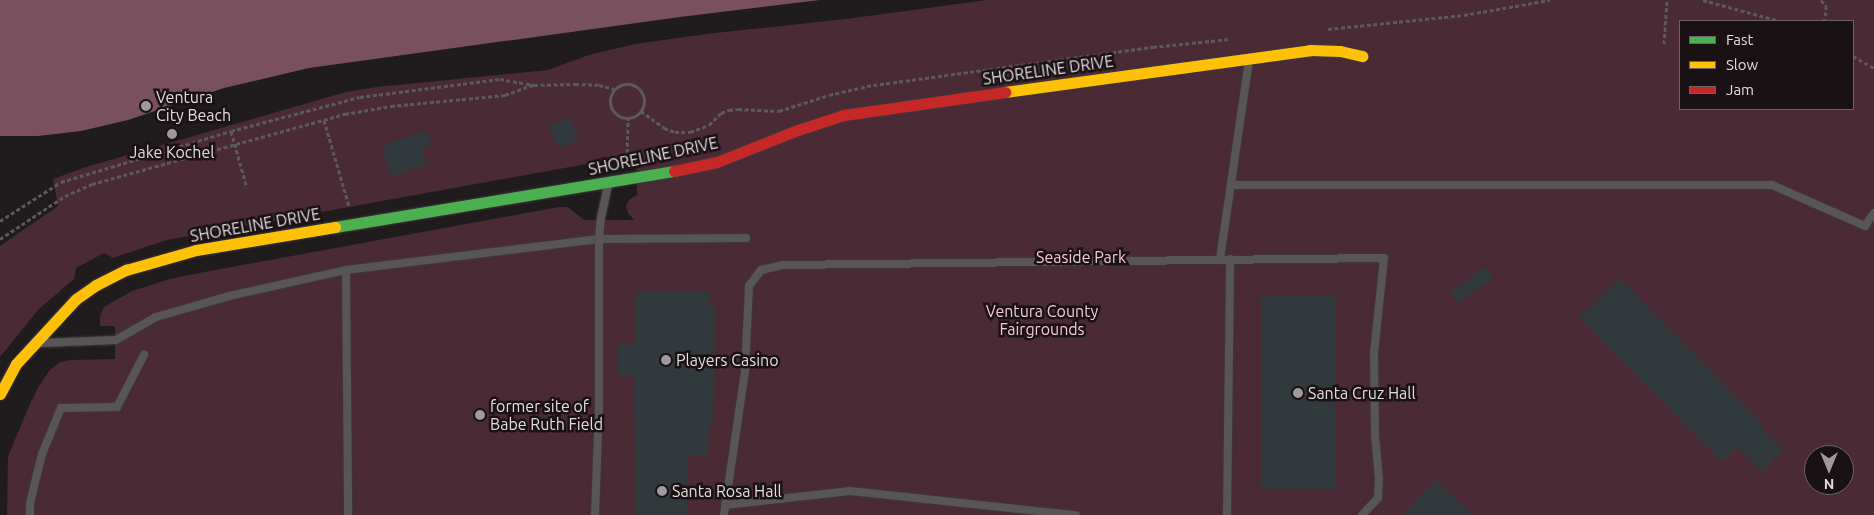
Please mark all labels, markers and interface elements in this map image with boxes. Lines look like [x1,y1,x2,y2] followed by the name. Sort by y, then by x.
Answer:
[1679,20,1854,110] legend
[1726,31,1753,48] text: Fast
[981,51,1115,89] street label: SHORELINE DRIVE
[1726,56,1758,73] text: Slow
[1726,81,1754,98] text: Jam
[156,87,231,125] place label: Ventura City Beach
[140,100,152,112] marker: Ventura City Beach
[166,128,178,140] marker: Jake Kochel
[587,133,719,179] street label: SHORELINE DRIVE
[130,142,214,162] place label: Jake Kochel
[188,204,322,246] street label: SHORELINE DRIVE
[1036,247,1126,267] park label: Seaside Park
[986,301,1098,339] park label: Ventura County Fairgrounds
[676,350,779,370] place label: Players Casino
[660,354,672,366] marker: Players Casino
[1308,383,1416,403] place label: Santa Cruz Hall
[1292,387,1304,399] marker: Santa Cruz Hall
[490,396,603,434] place label: former site of Babe Ruth Field
[474,409,486,421] marker: former site of Babe Ruth Field
[1804,445,1854,495] north arrow
[1824,476,1834,492] text: N
[672,481,782,501] place label: Santa Rosa Hall
[656,485,668,497] marker: Santa Rosa Hall

